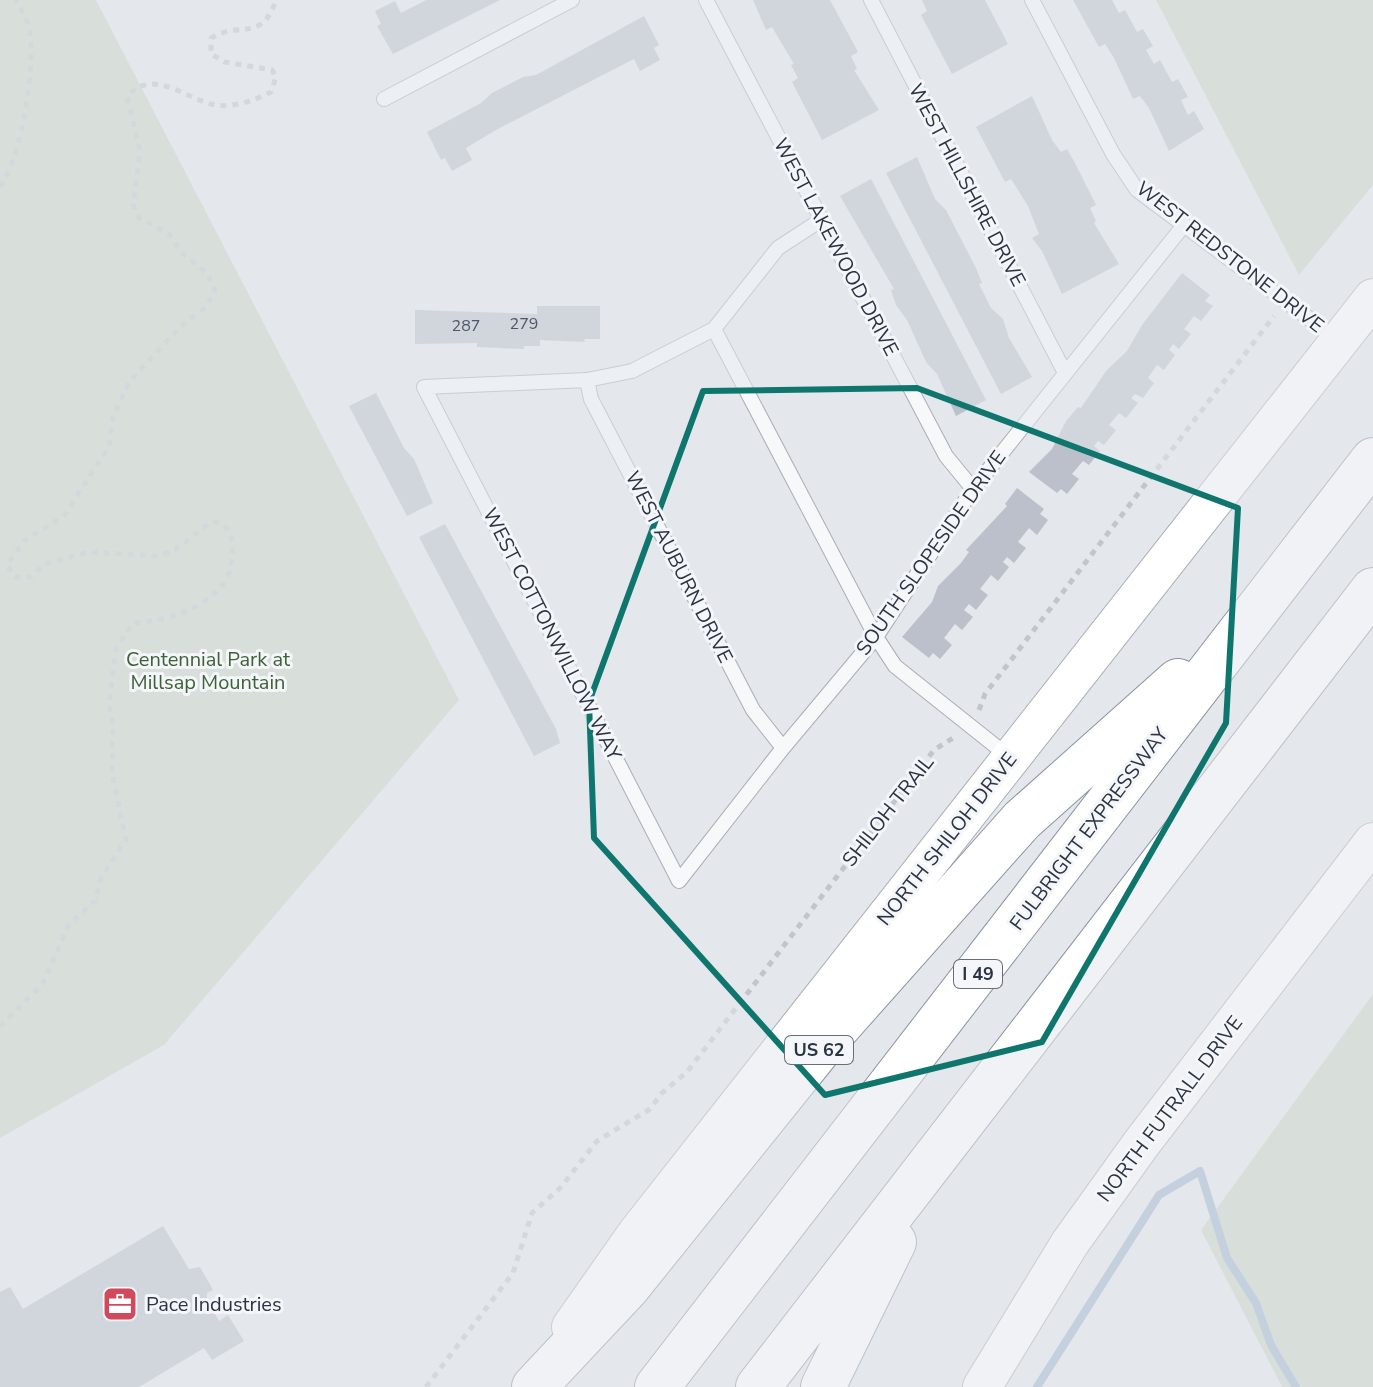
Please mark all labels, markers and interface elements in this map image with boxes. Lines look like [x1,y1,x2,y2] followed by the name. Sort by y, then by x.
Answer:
[902,79,1032,291] street label: WEST HILLSHIRE DRIVE
[767,133,905,361] street label: WEST LAKEWOOD DRIVE
[1131,175,1329,339] street label: WEST REDSTONE DRIVE
[510,313,538,335] house number: 279
[452,315,480,337] house number: 287
[850,445,1012,661] street label: SOUTH SLOPESIDE DRIVE
[619,466,739,668] street label: WEST AUBURN DRIVE
[476,503,628,766] street label: WEST COTTONWILLOW WAY
[126,646,291,696] park label: Centennial Park at Millsap Mountain
[1004,721,1175,936] street label: FULBRIGHT EXPRESSWAY
[871,747,1023,931] street label: NORTH SHILOH DRIVE
[836,750,940,872] street label: SHILOH TRAIL
[954,960,1002,988] road number: I 49
[1091,1010,1249,1208] street label: NORTH FUTRALL DRIVE
[785,1036,853,1064] road number: US 62
[101,1285,139,1323] office icon: Pace Industries
[146,1291,282,1318] place label: Pace Industries

